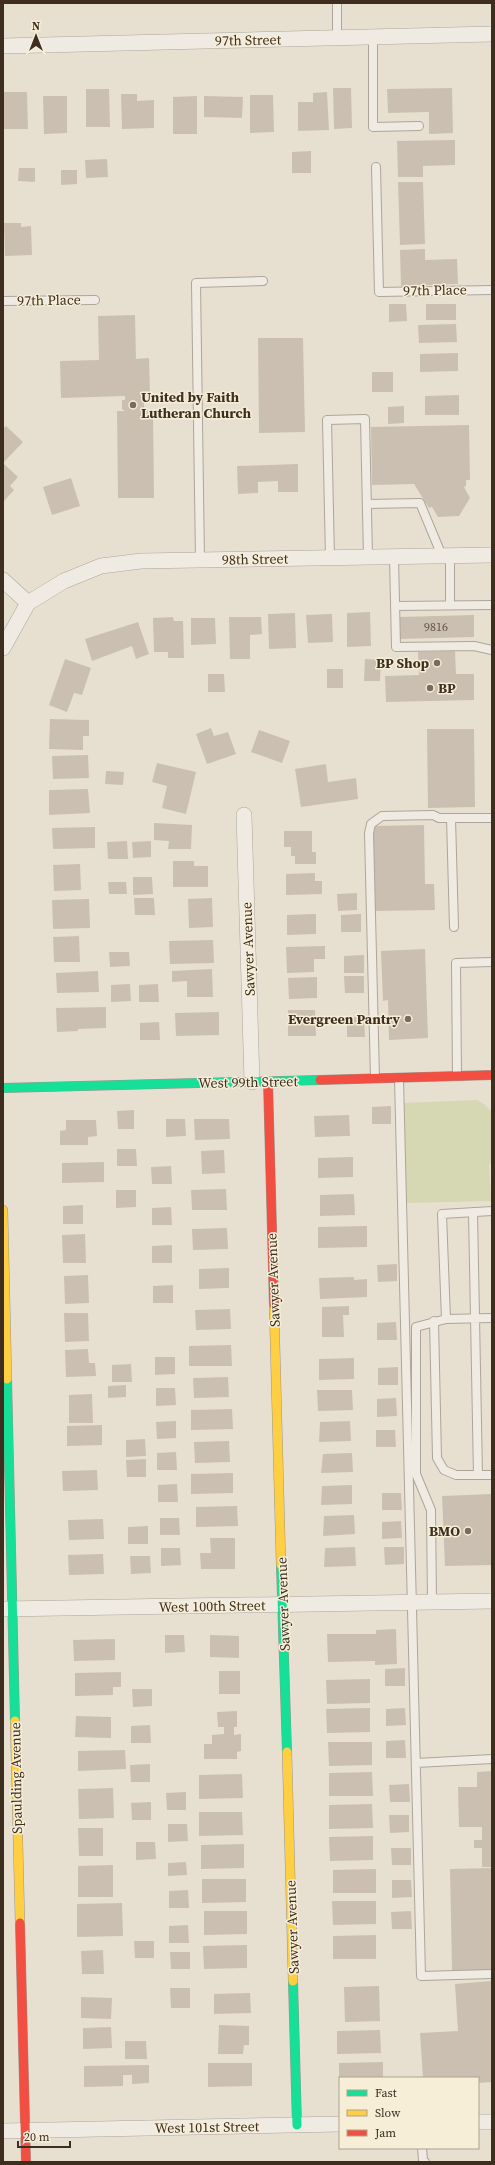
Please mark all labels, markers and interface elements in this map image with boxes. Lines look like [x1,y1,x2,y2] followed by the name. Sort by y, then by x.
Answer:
[16,16,56,56] north arrow
[32,19,40,34] text: N
[215,29,282,51] street label: 97th Street
[403,279,467,301] street label: 97th Place
[17,289,81,311] street label: 97th Place
[141,387,251,423] place label: United by Faith Lutheran Church
[128,400,138,410] marker: United by Faith Lutheran Church
[222,548,289,570] street label: 98th Street
[424,619,448,635] house number: 9816
[376,653,429,673] place label: BP Shop
[432,658,442,668] marker: BP Shop
[438,678,456,698] place label: BP
[425,683,435,693] marker: BP
[236,902,260,996] street label: Sawyer Avenue
[288,1009,401,1029] place label: Evergreen Pantry
[403,1014,413,1024] marker: Evergreen Pantry
[198,1071,299,1093] street label: West 99th Street
[261,1233,285,1327] street label: Sawyer Avenue
[429,1521,460,1541] place label: BMO
[463,1526,473,1536] marker: BMO
[271,1557,295,1651] street label: Sawyer Avenue
[158,1595,266,1617] street label: West 100th Street
[5,1722,27,1834] street label: Spaulding Avenue
[280,1880,304,1974] street label: Sawyer Avenue
[339,2077,479,2149] legend
[375,2085,397,2101] text: Fast
[375,2105,401,2121] text: Slow
[155,2116,260,2138] street label: West 101st Street
[18,2123,70,2149] scale bar
[374,2125,396,2141] text: Jam
[24,2129,50,2145] text: 20 m

